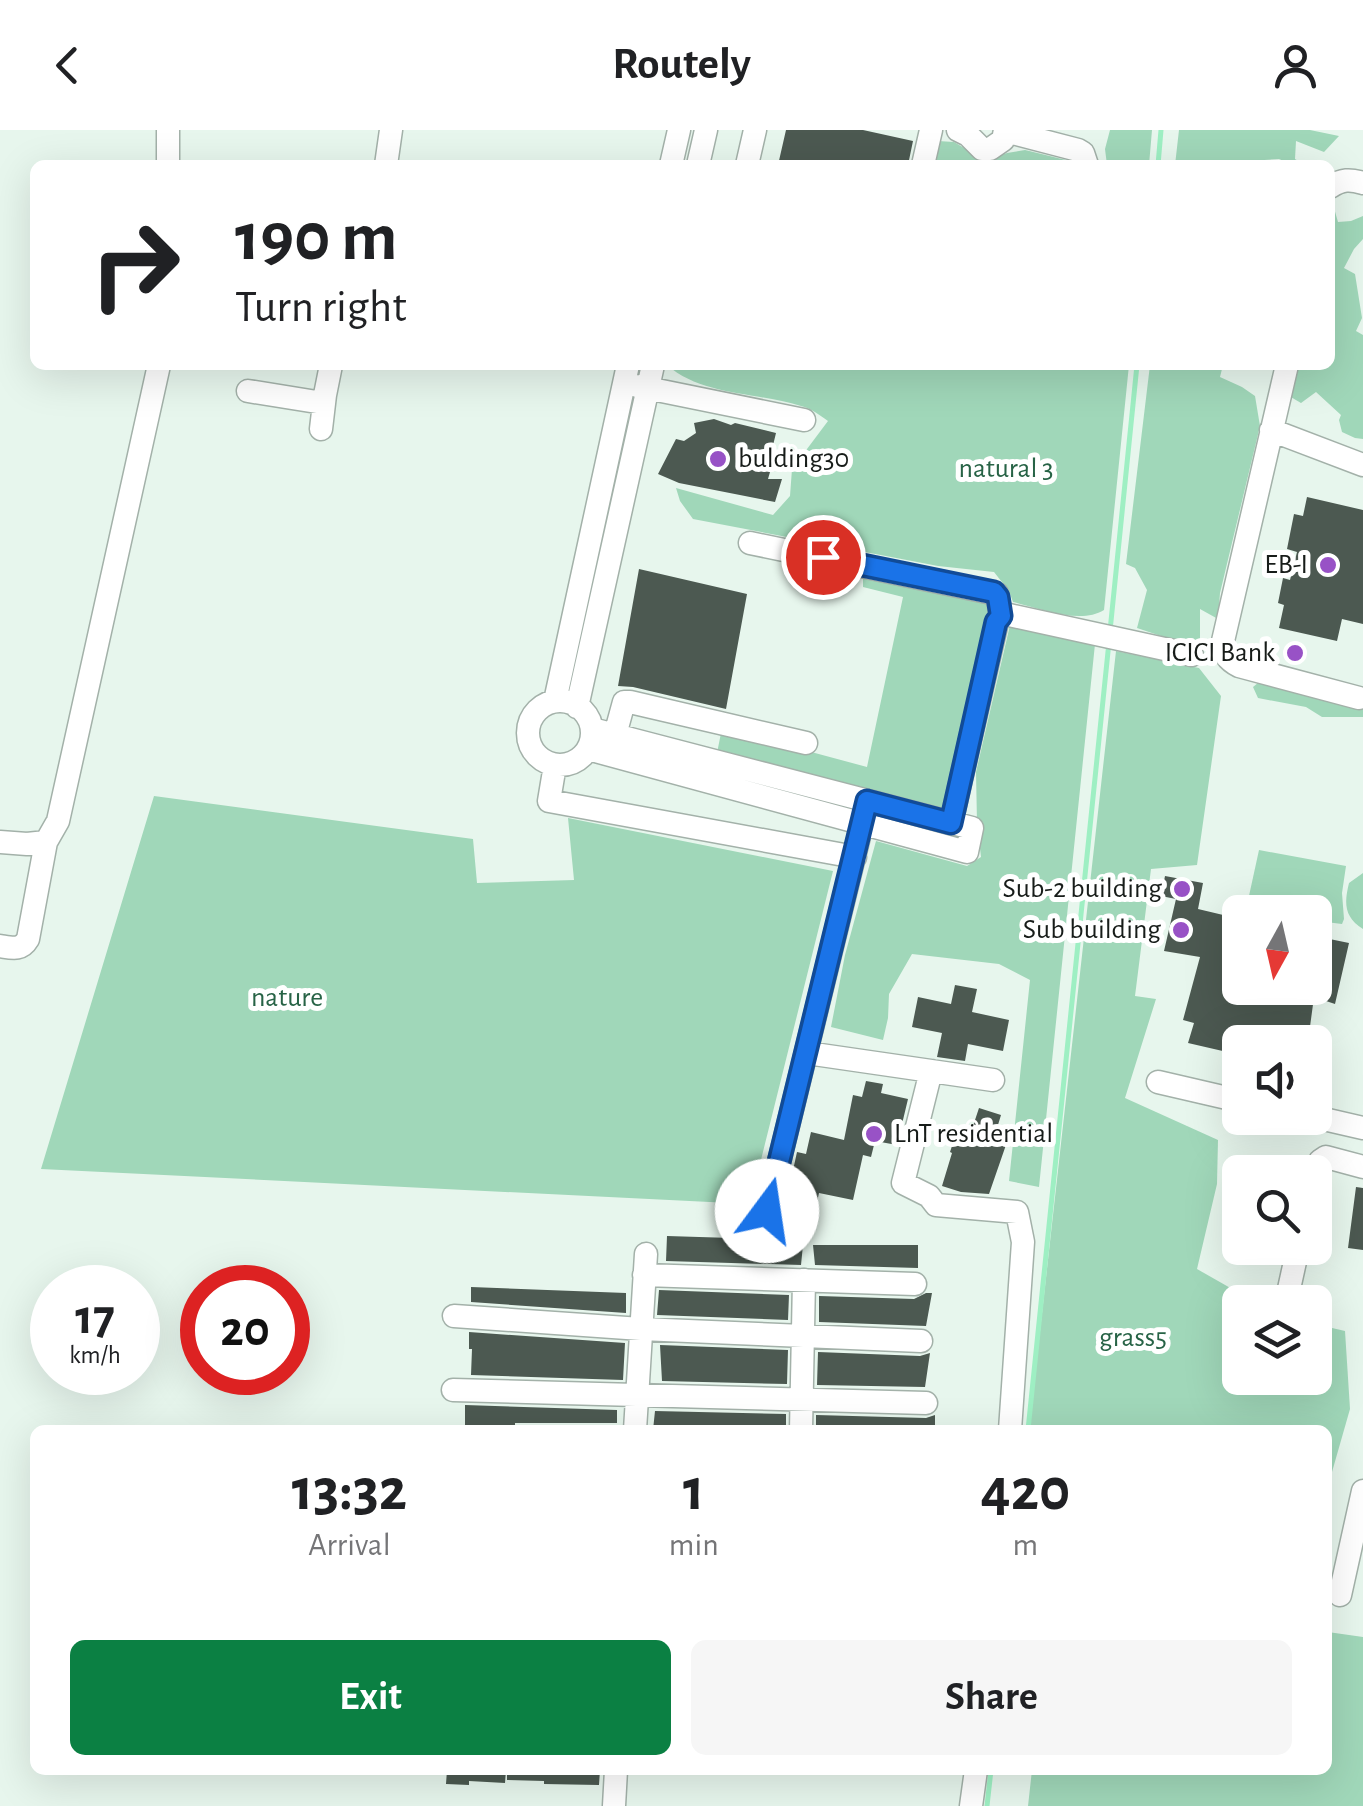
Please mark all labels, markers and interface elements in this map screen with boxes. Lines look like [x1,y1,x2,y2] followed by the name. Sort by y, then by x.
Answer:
[40,38,95,93] icon: back
[1268,38,1323,93] icon: person
[612,42,751,87] text: Routely
[70,200,200,330] icon: right
[235,203,398,273] text: 190 m
[235,285,407,330] text: Turn right
[738,445,849,473] place label: bulding30
[707,448,729,470] marker: bulding30
[958,455,1054,483] park label: natural 3
[781,515,866,600] pin
[796,530,851,585] icon: arrive
[1264,551,1308,579] place label: EB-I
[1317,554,1339,576] marker: EB-I
[1165,639,1275,667] place label: ICICI Bank
[1284,642,1306,664] marker: ICICI Bank
[1002,875,1162,903] place label: Sub-2 building
[1171,878,1193,900] marker: Sub-2 building
[1222,895,1332,1005] north arrow
[1222,895,1332,1395] map controls
[1023,916,1161,944] place label: Sub building
[1170,919,1192,941] marker: Sub building
[251,984,323,1012] park label: nature
[1222,1025,1332,1135] button: sound
[894,1120,1053,1148] place label: LnT residential
[863,1123,885,1145] marker: LnT residential
[1222,1155,1332,1265] button: search
[715,1159,819,1263] position arrow
[180,1265,310,1395] speed limit sign: 20
[1222,1285,1332,1395] button: layers
[75,1293,115,1343] text: 17
[1099,1324,1167,1352] park label: grass5
[69,1343,121,1368] text: km/h
[292,1461,407,1521] text: 13:32
[683,1461,705,1521] text: 1
[980,1461,1070,1521] text: 420
[308,1529,391,1561] text: Arrival
[669,1529,719,1561] text: min
[1013,1529,1038,1561] text: m
[70,1640,671,1755] button: Exit
[691,1640,1292,1755] button: Share

